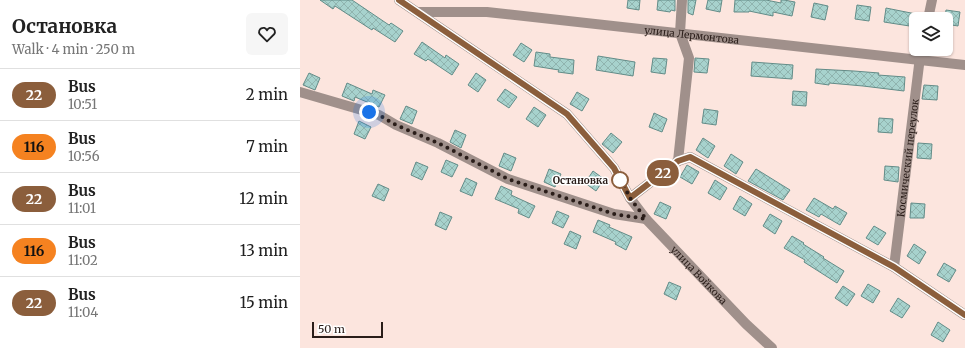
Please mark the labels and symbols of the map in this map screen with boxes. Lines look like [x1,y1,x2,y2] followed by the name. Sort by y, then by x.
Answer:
[644,23,740,47] street label: улица Лермонтова
[894,97,922,218] street label: Космический переулок
[359,102,379,122] your location
[645,160,681,186] line badge: 22
[611,171,629,189] marker: Остановка
[553,174,608,187] place label: Остановка
[668,243,730,308] street label: улица Войкова
[312,320,383,339] scale bar

